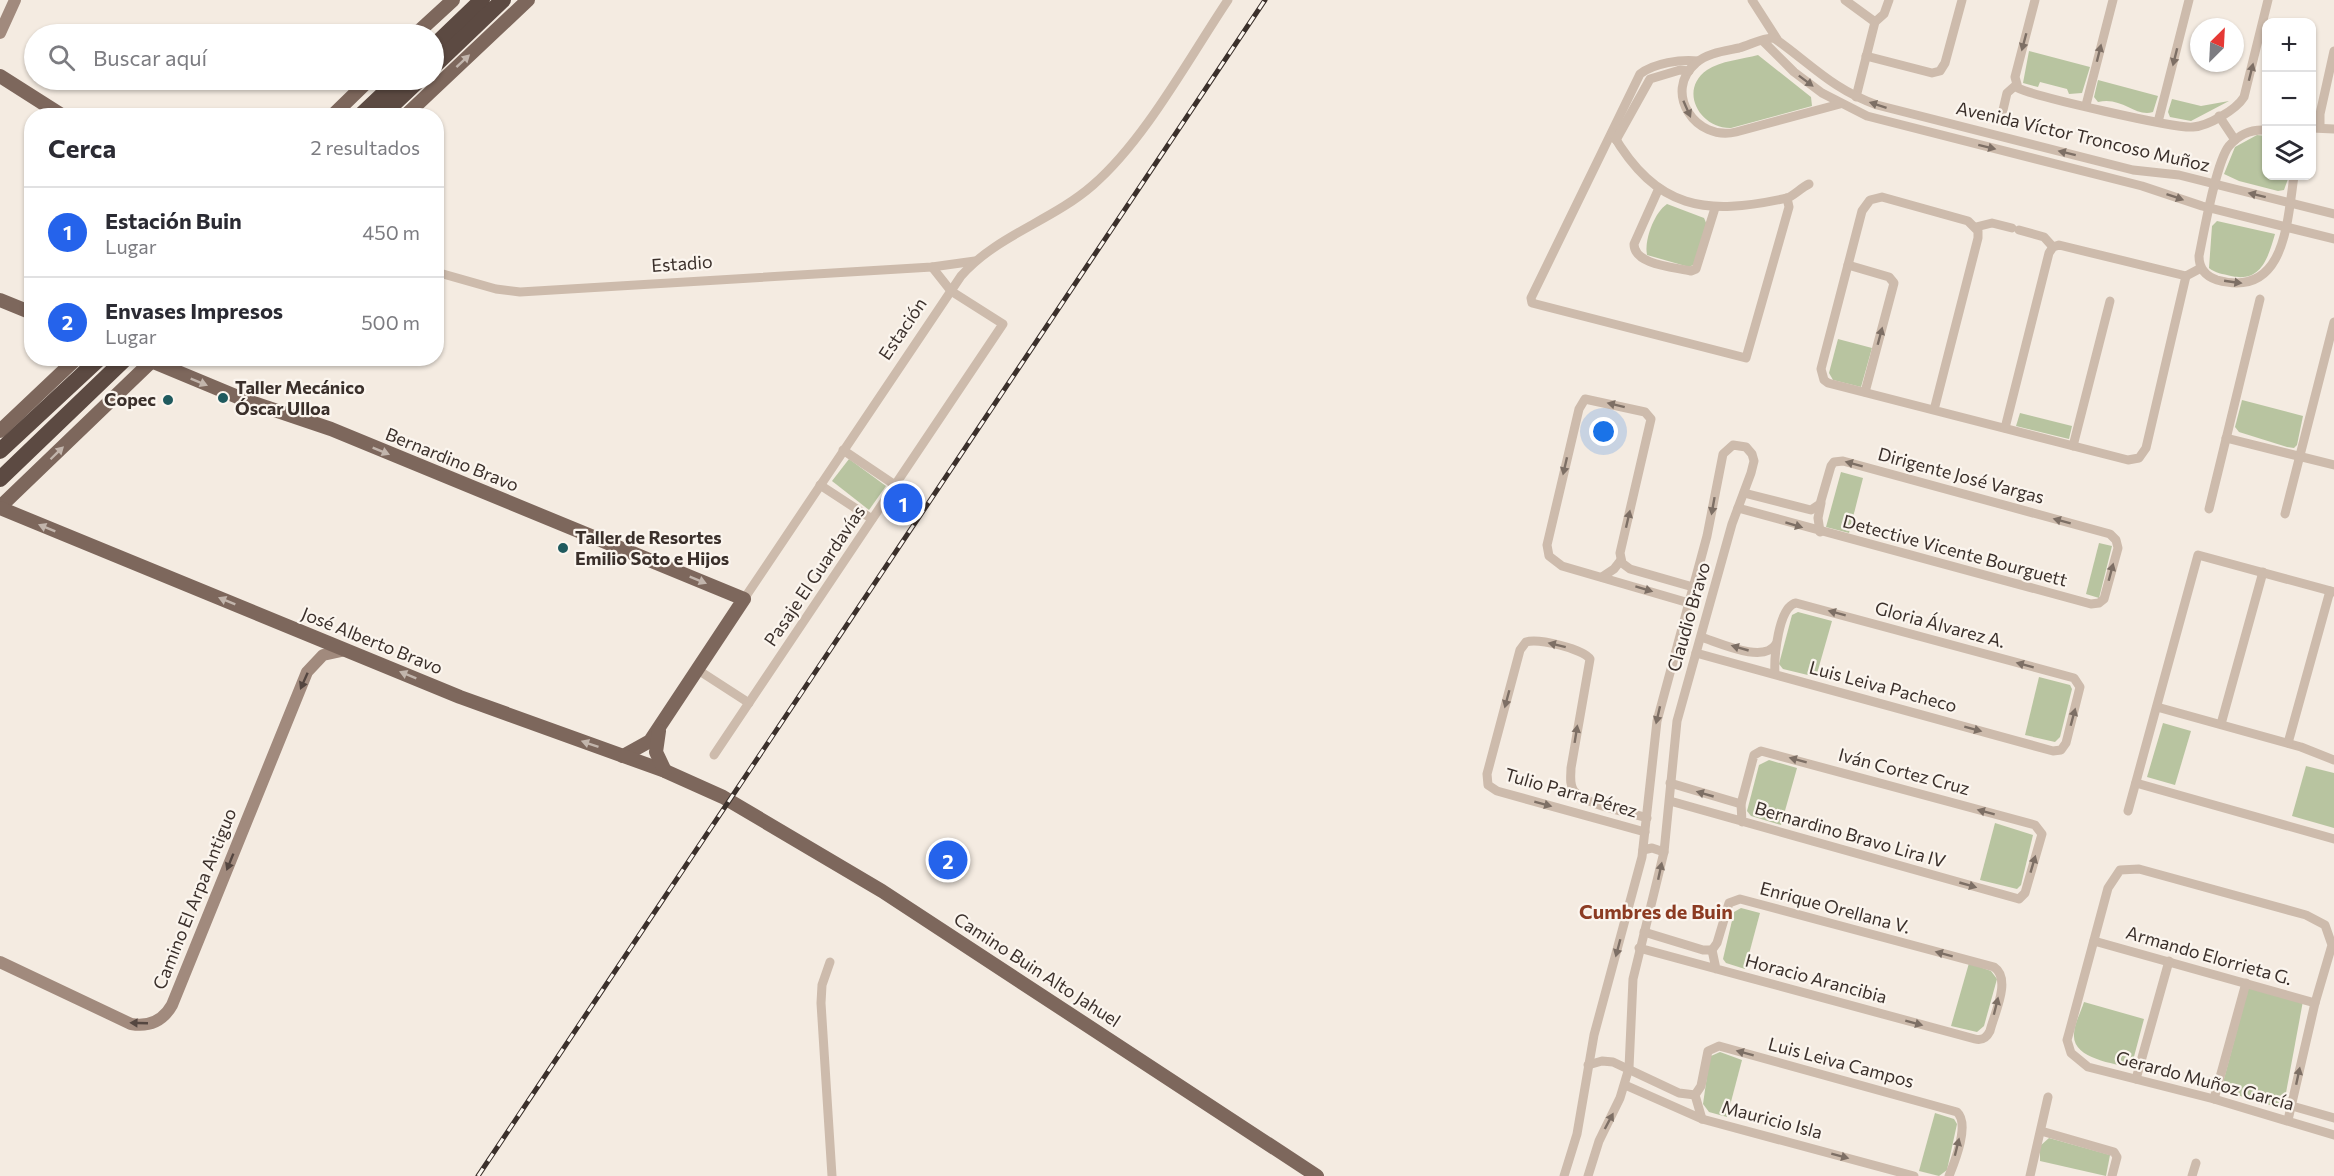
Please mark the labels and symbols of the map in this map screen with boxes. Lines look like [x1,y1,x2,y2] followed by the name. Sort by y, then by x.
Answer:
[2190,18,2244,72] north arrow
[2019,33,2029,51] one-way arrow
[2095,43,2105,62] one-way arrow
[2170,48,2179,66] one-way arrow
[456,54,471,68] one-way arrow
[2246,62,2256,81] one-way arrow
[1797,75,1813,87] one-way arrow
[1954,96,2212,176] street label: Avenida Víctor Troncoso Muñoz
[1683,100,1692,117] one-way arrow
[1869,100,1887,109] one-way arrow
[1978,143,1996,153] one-way arrow
[2058,148,2076,158] one-way arrow
[2248,189,2266,199] one-way arrow
[2166,193,2184,203] one-way arrow
[651,250,713,276] street label: Estadio
[2223,278,2242,287] one-way arrow
[873,293,931,364] street label: Estación
[1876,327,1886,345] one-way arrow
[235,376,365,419] place label: Taller Mecánico Óscar Ulloa
[190,378,208,387] one-way arrow
[104,388,156,410] place label: Copec
[216,391,230,405] marker: Taller Mecánico Óscar Ulloa
[161,393,175,407] marker: Copec
[1607,399,1625,409] one-way arrow
[1589,417,1618,446] your location
[382,422,522,496] street label: Bernardino Bravo
[1876,442,2047,508] street label: Dirigente José Vargas
[50,446,64,460] one-way arrow
[373,446,391,456] one-way arrow
[1560,456,1570,475] one-way arrow
[1844,459,1862,468] one-way arrow
[884,480,922,526] pin: 1
[1708,497,1717,516] one-way arrow
[759,501,869,650] street label: Pasaje El Guardavías
[1841,509,2070,591] street label: Detective Vicente Bourguett
[1624,510,1634,528] one-way arrow
[2053,516,2071,525] one-way arrow
[1785,521,1803,530] one-way arrow
[38,522,56,532] one-way arrow
[575,526,729,569] place label: Taller de Resortes Emilio Soto e Hijos
[556,541,570,555] marker: Taller de Resortes Emilio Soto e Hijos
[1662,559,1714,674] street label: Claudio Bravo
[2107,563,2117,582] one-way arrow
[689,576,707,585] one-way arrow
[1635,585,1653,594] one-way arrow
[218,596,236,606] one-way arrow
[1873,596,2008,652] street label: Gloria Álvarez A.
[299,602,446,678] street label: José Alberto Bravo
[1827,608,1846,618] one-way arrow
[1548,640,1566,650] one-way arrow
[1731,643,1749,653] one-way arrow
[1807,656,1960,716] street label: Luis Leiva Pacheco
[2016,660,2034,669] one-way arrow
[398,670,416,680] one-way arrow
[299,673,308,690] one-way arrow
[1501,690,1511,708] one-way arrow
[1653,706,1663,724] one-way arrow
[2069,708,2078,726] one-way arrow
[1964,724,1982,734] one-way arrow
[1572,725,1581,744] one-way arrow
[581,739,599,749] one-way arrow
[1836,743,1972,799] street label: Iván Cortez Cruz
[1789,755,1807,765] one-way arrow
[1502,763,1640,822] street label: Tulio Parra Pérez
[1696,788,1714,798] one-way arrow
[1752,796,1948,872] street label: Bernardino Bravo Lira IV
[1534,799,1552,809] one-way arrow
[148,805,241,993] street label: Camino El Arpa Antiguo
[1977,806,1995,816] one-way arrow
[928,838,968,882] pin: 2
[225,853,235,871] one-way arrow
[2029,855,2039,873] one-way arrow
[1656,861,1665,880] one-way arrow
[1758,876,1913,938] street label: Enrique Orellana V.
[1960,881,1978,890] one-way arrow
[1579,899,1733,923] district label: Cumbres de Buin
[950,907,1125,1031] street label: Camino Buin Alto Jahuel
[2124,921,2295,989] street label: Armando Elorrieta G.
[1612,939,1622,957] one-way arrow
[1743,949,1890,1008] street label: Horacio Arancibia
[1935,949,1953,958] one-way arrow
[1992,997,2002,1015] one-way arrow
[130,1019,149,1028] one-way arrow
[1905,1019,1923,1028] one-way arrow
[1766,1032,1916,1092] street label: Luis Leiva Campos
[2114,1046,2297,1114] street label: Gerardo Muñoz García
[1736,1048,1754,1057] one-way arrow
[2294,1066,2304,1085] one-way arrow
[1720,1095,1825,1143] street label: Mauricio Isla
[1604,1113,1613,1130] one-way arrow
[1953,1137,1963,1156] one-way arrow
[1831,1152,1849,1161] one-way arrow

